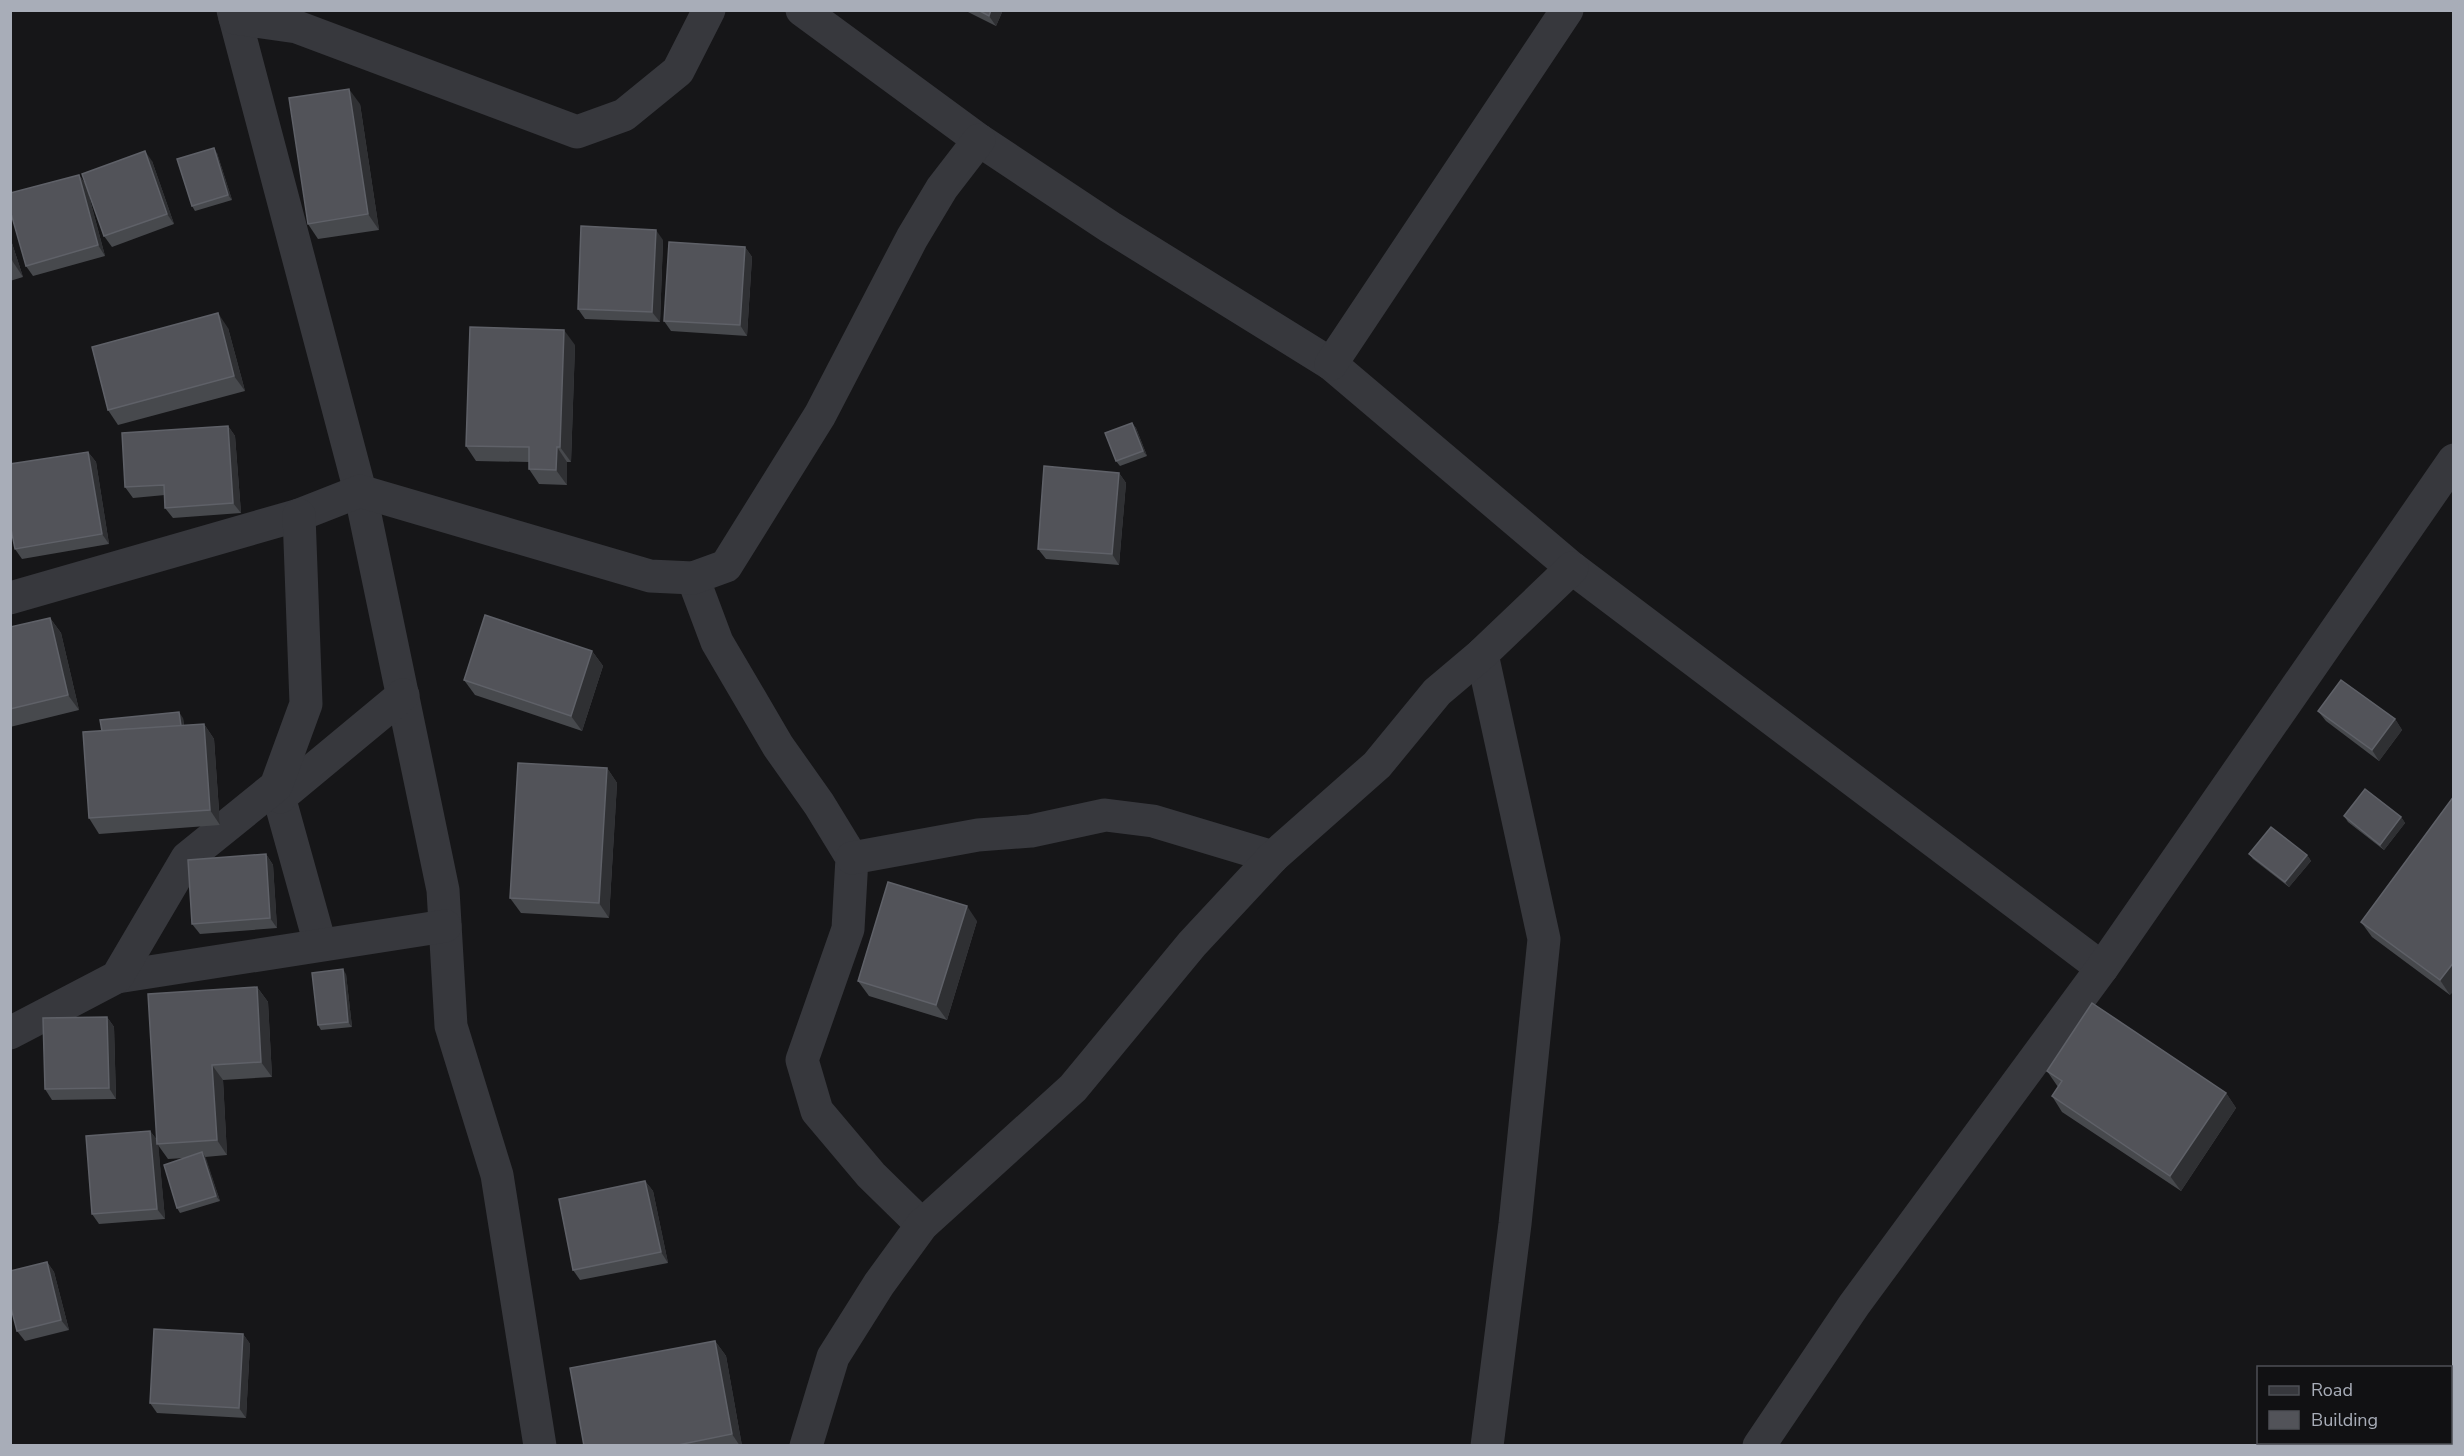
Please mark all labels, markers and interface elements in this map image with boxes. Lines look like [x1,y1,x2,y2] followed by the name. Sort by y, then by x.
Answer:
[2257,1366,2452,1444] legend
[2311,1378,2353,1402] text: Road
[2311,1408,2378,1432] text: Building

